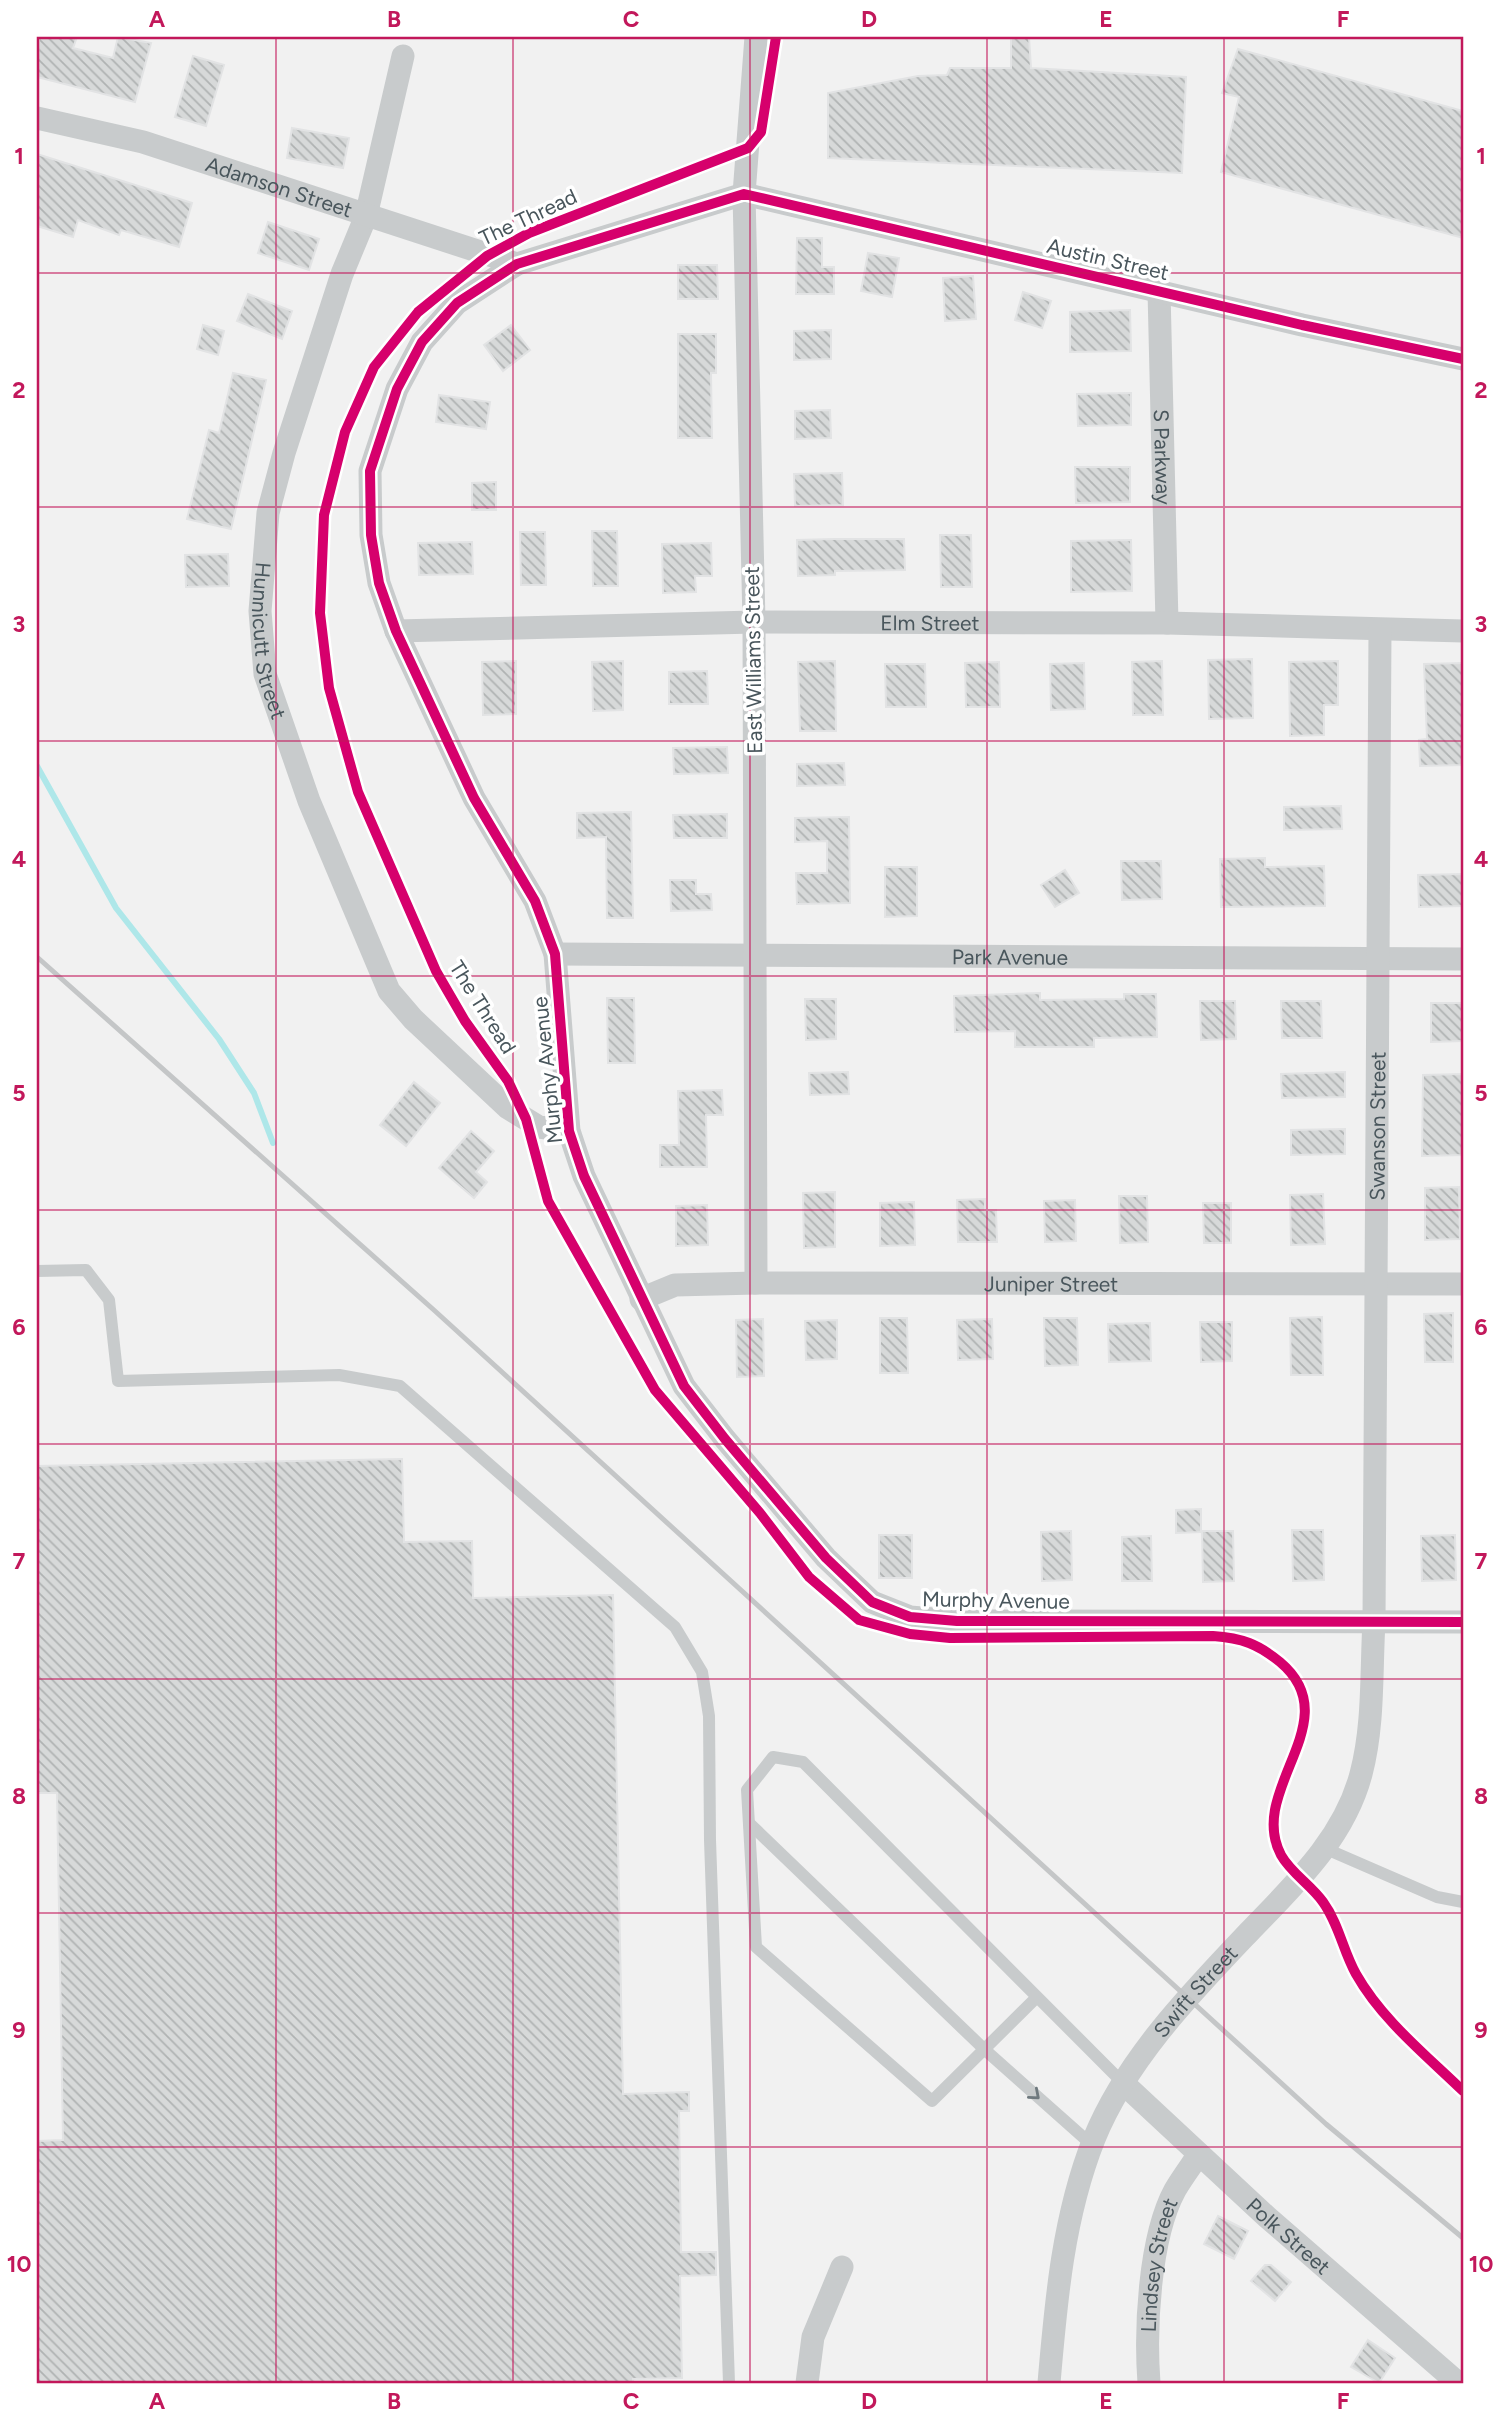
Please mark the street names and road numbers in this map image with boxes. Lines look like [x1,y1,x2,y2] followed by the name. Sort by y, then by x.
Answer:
[203,151,356,222] street label: Adamson Street
[475,184,581,250] street label: The Thread
[1045,233,1171,285] street label: Austin Street
[1149,409,1177,505] street label: S Parkway
[247,561,292,722] street label: Hunnicutt Street
[739,566,767,754] street label: East Williams Street
[880,610,979,635] street label: Elm Street
[952,944,1068,969] street label: Park Avenue
[445,956,521,1058] street label: The Thread
[527,995,567,1145] street label: Murphy Avenue
[1364,1051,1390,1201] street label: Swanson Street
[984,1271,1118,1296] street label: Juniper Street
[922,1586,1070,1614] street label: Murphy Avenue
[1148,1940,1242,2042] street label: Swift Street
[1242,2192,1336,2279] street label: Polk Street
[1135,2194,1182,2333] street label: Lindsey Street

